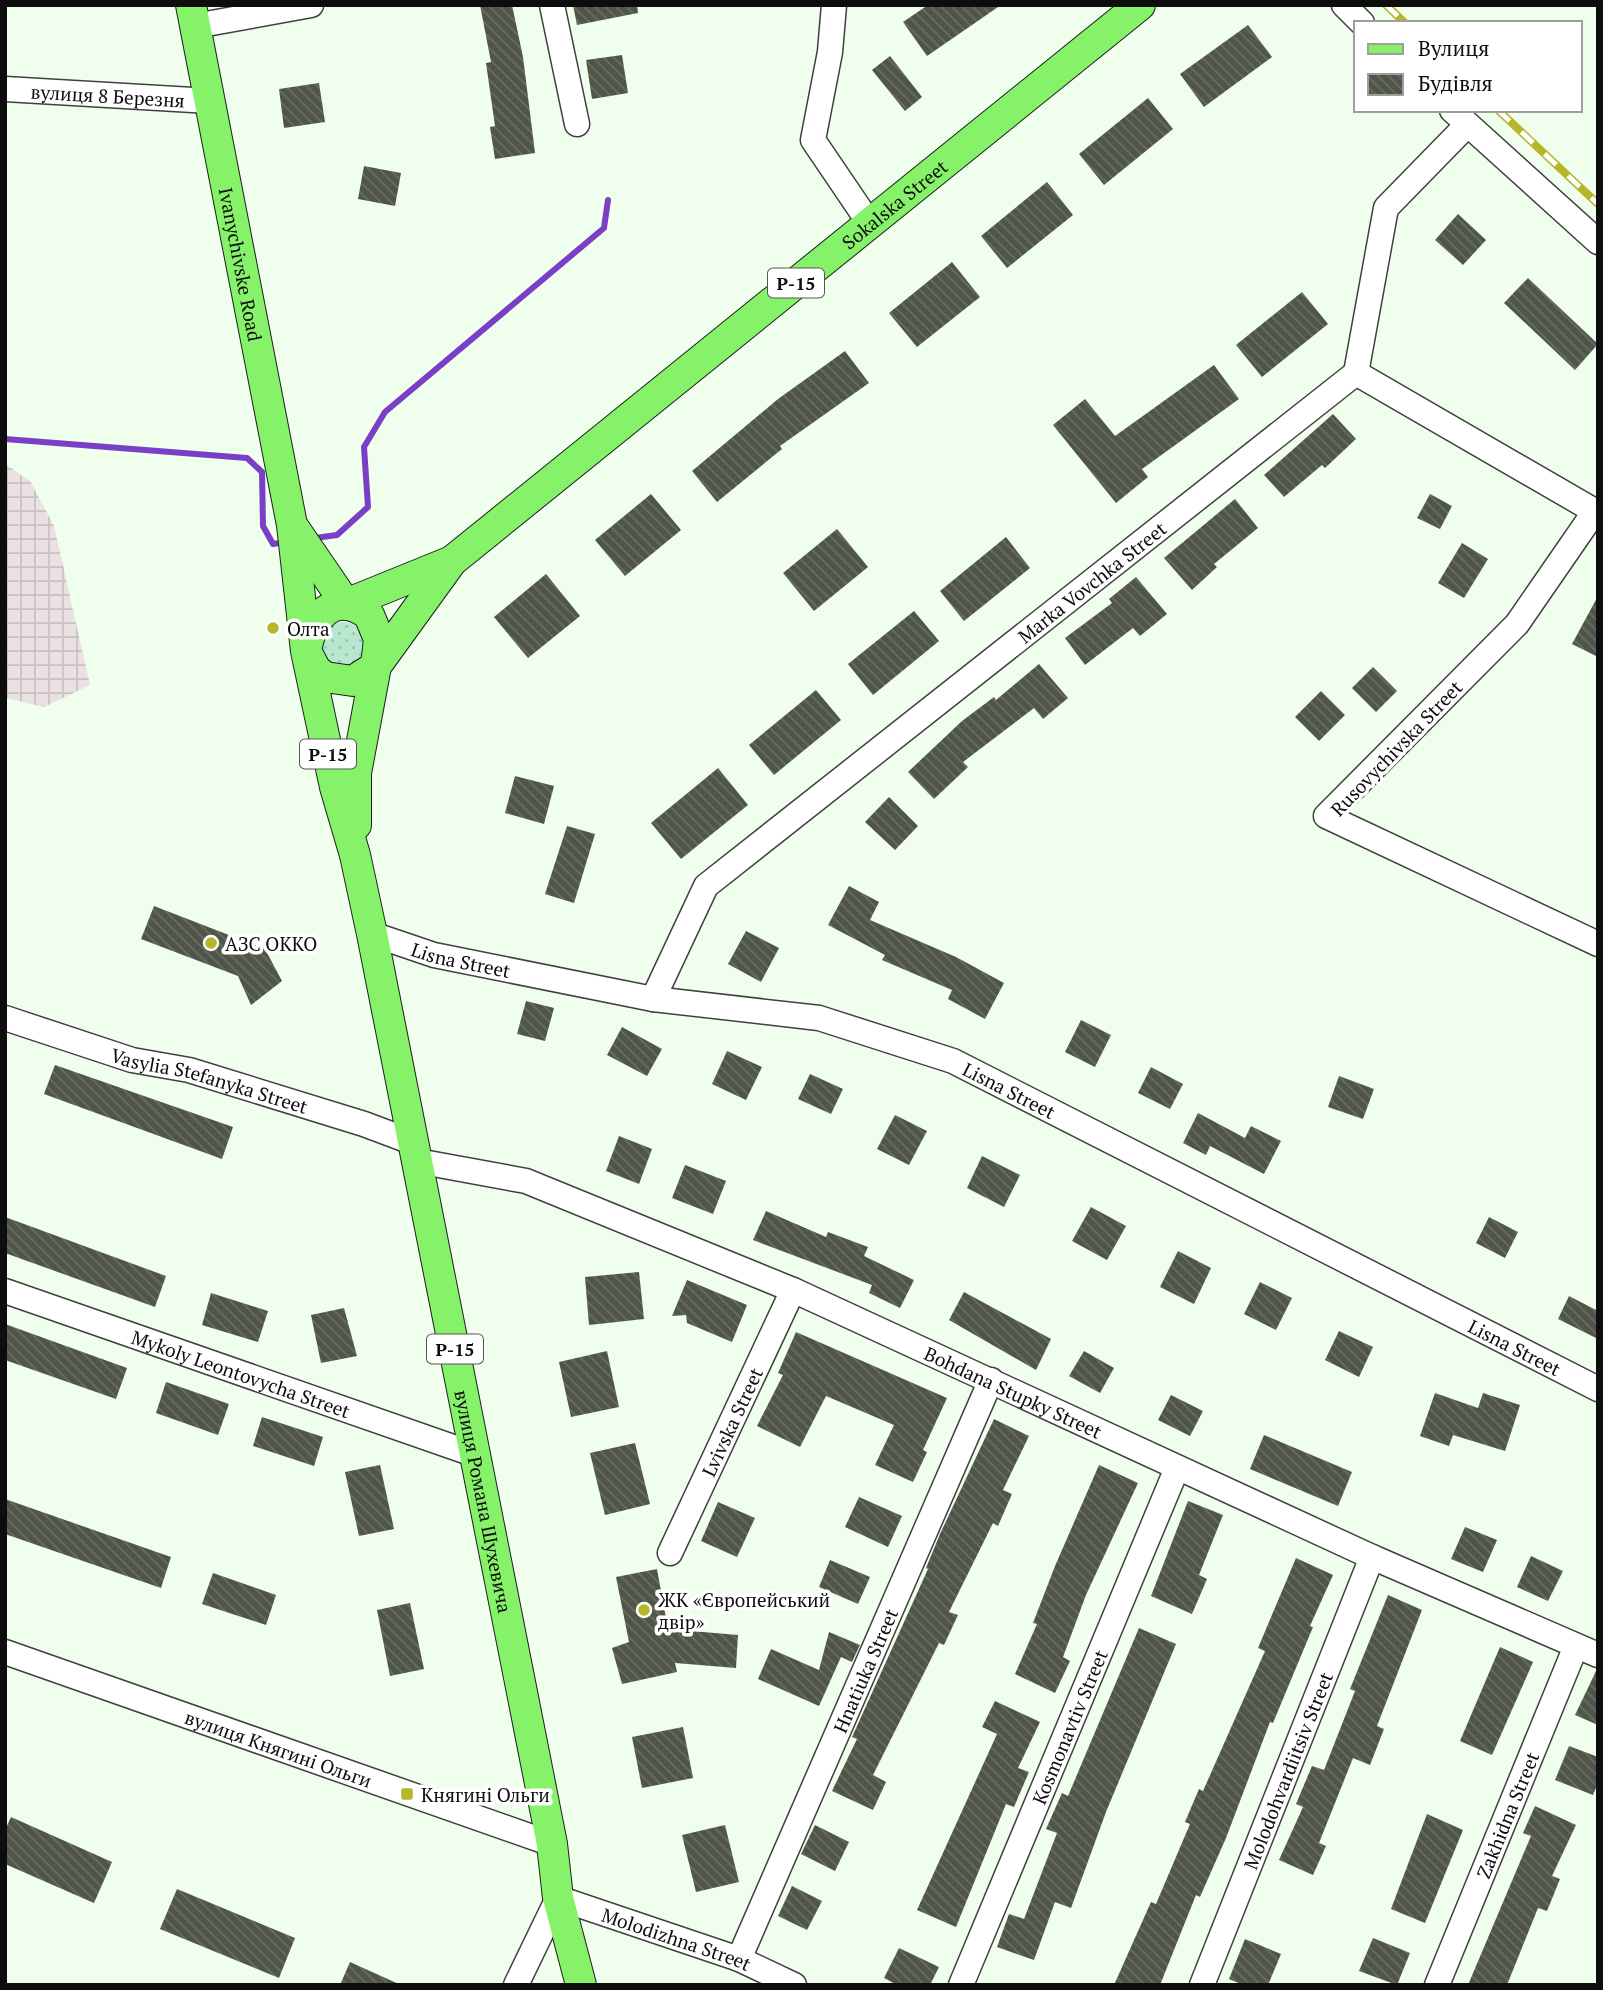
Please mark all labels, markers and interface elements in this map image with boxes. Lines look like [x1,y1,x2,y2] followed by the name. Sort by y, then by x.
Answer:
[1354,21,1582,112] legend
[1418,34,1489,62] text: Вулиця
[1418,69,1493,97] text: Будівля
[30,78,186,112] street label: вулиця 8 Березня
[836,153,952,254] street label: Sokalska Street
[214,185,269,344] street label: Ivanychivske Road
[768,268,824,298] road number: Р-15
[1012,515,1171,648] street label: Marka Vovchka Street
[287,616,330,641] place label: Олта
[265,620,281,636] marker: Олта
[1325,675,1467,821] street label: Rusovychivska Street
[300,740,356,768] road number: Р-15
[225,931,317,956] place label: АЗС ОККО
[203,935,219,951] marker: АЗС ОККО
[408,936,513,983] street label: Lisna Street
[108,1041,311,1119] street label: Vasylia Stefanyka Street
[959,1056,1060,1124] street label: Lisna Street
[1464,1313,1565,1381] street label: Lisna Street
[129,1324,354,1423] street label: Mykoly Leontovycha Street
[427,1334,483,1364] road number: Р-15
[921,1340,1106,1443] street label: Bohdana Stupky Street
[695,1363,768,1480] street label: Lvivska Street
[450,1388,519,1615] street label: вулиця Романа Шухевича
[658,1587,830,1634] place label: ЖК «Європейський двір»
[636,1602,652,1618] marker: ЖК «Європейський двір»
[827,1604,903,1736] street label: Hnatiuka Street
[1026,1646,1112,1808] street label: Kosmonavtiv Street
[1237,1668,1338,1873] street label: Molodohvardiitsiv Street
[182,1704,376,1792] street label: вулиця Княгині Ольги
[1470,1748,1544,1882] street label: Zakhidna Street
[421,1782,550,1807] place label: Княгині Ольги
[399,1786,415,1802] marker: Княгині Ольги
[599,1901,756,1976] street label: Molodizhna Street

